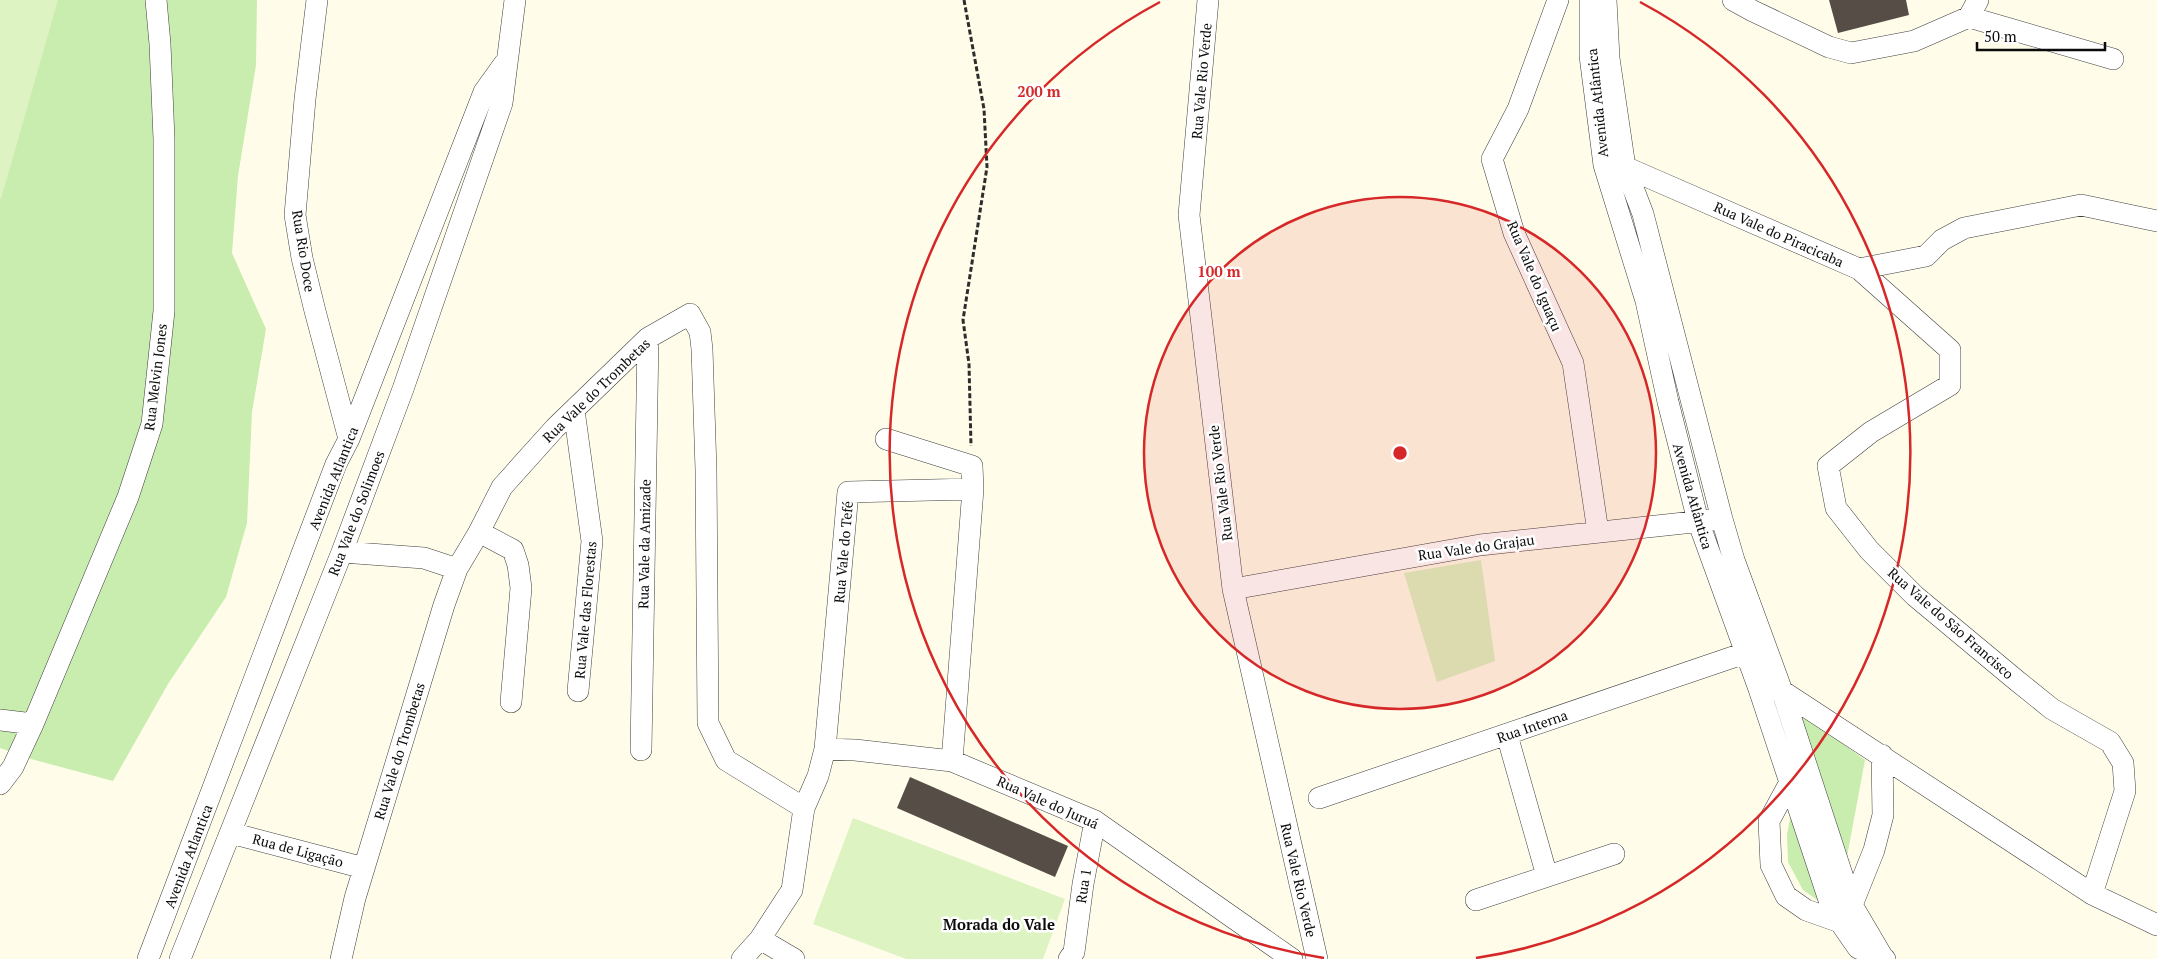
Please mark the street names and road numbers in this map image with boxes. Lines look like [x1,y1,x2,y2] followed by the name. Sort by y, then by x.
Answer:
[1186,22,1216,140] street label: Rua Vale Rio Verde
[1582,47,1612,159] street label: Avenida Atlântica
[1711,197,1847,271] street label: Rua Vale do Piracicaba
[288,209,320,293] street label: Rua Rio Doce
[1503,218,1567,334] street label: Rua Vale do Iguaçu
[139,322,171,432] street label: Rua Melvin Jones
[538,334,654,446] street label: Rua Vale do Trombetas
[304,424,362,532] street label: Avenida Atlantica
[1203,424,1237,542] street label: Rua Vale Rio Verde
[1669,441,1717,551] street label: Avenida Atlântica
[323,448,389,578] street label: Rua Vale do Solimoes
[633,479,655,609] street label: Rua Vale da Amizade
[829,500,857,604] street label: Rua Vale do Tefé
[1417,529,1535,565] street label: Rua Vale do Grajau
[570,540,600,680] street label: Rua Vale das Florestas
[1884,563,2018,683] street label: Rua Vale do São Francisco
[369,680,429,822] street label: Rua Vale do Trombetas
[1494,705,1570,747] street label: Rua Interna
[994,771,1102,833] street label: Rua Vale do Juruá
[159,801,217,911] street label: Avenida Atlantica
[1277,821,1321,939] street label: Rua Vale Rio Verde
[250,829,346,871] street label: Rua de Ligação
[1071,867,1095,905] street label: Rua 1

